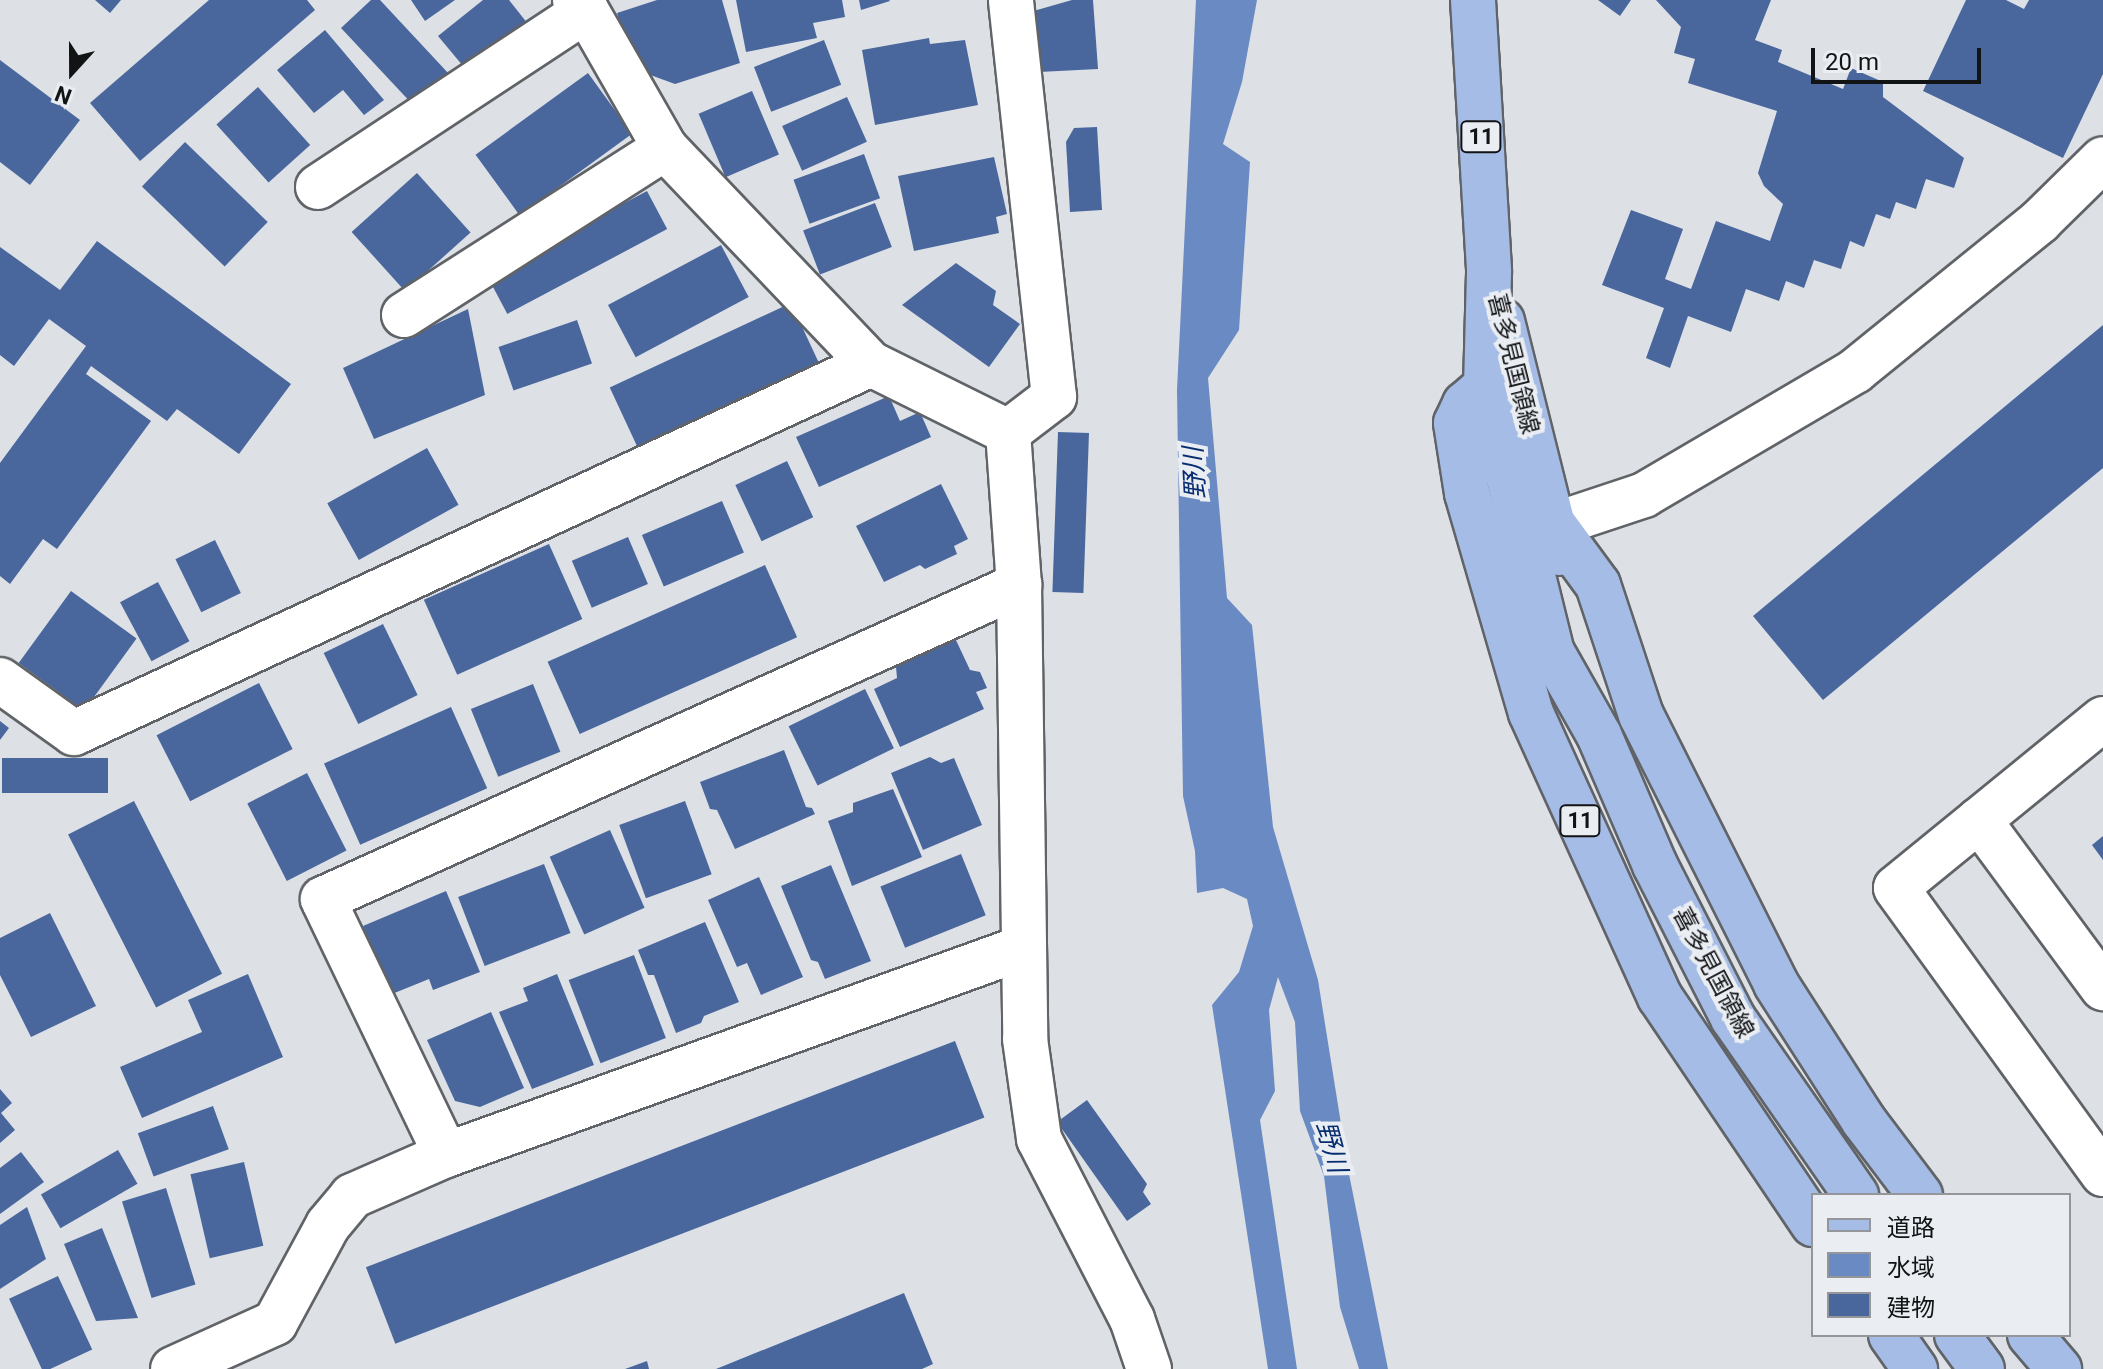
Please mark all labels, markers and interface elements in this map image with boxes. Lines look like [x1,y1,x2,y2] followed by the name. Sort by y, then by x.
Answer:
[32,32,112,112] north arrow
[1815,32,1985,82] scale bar
[1825,48,1879,76] text: 20 m
[51,80,75,109] text: N
[1459,119,1503,155] road number: 11
[1482,291,1544,437] street label: 喜多見国領線
[1178,446,1212,500] water label: 野川
[1558,803,1602,839] road number: 11
[1666,903,1760,1043] street label: 喜多見国領線
[1309,1118,1353,1176] water label: 野川
[1811,1193,2071,1337] legend
[1887,1214,1935,1242] text: 道路
[1887,1254,1935,1282] text: 水域
[1887,1294,1935,1322] text: 建物

